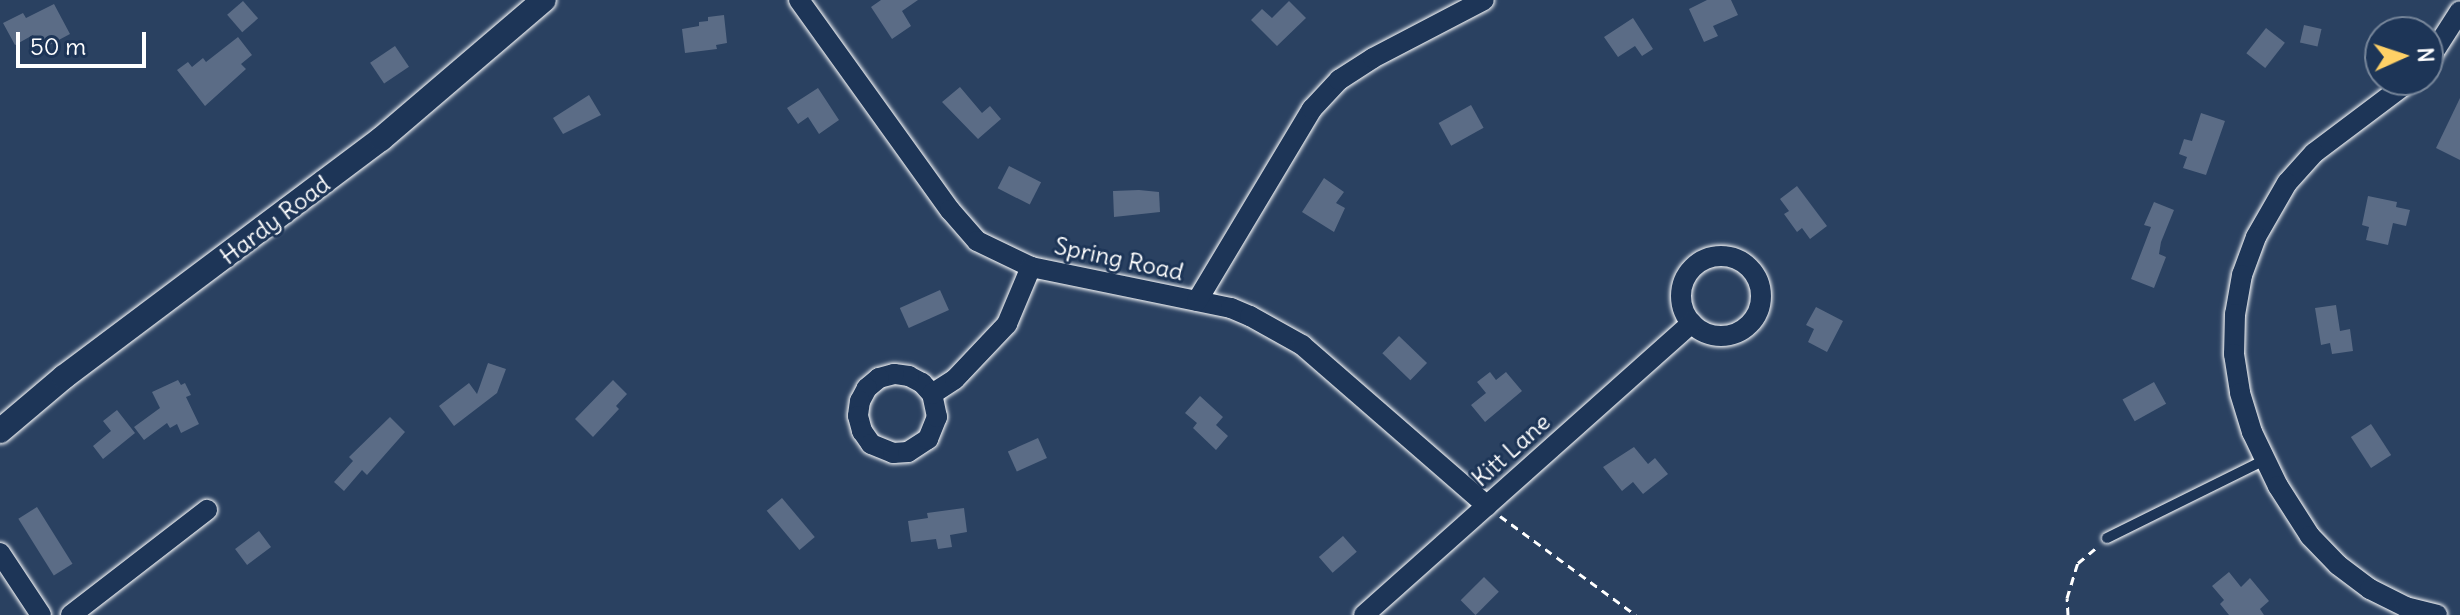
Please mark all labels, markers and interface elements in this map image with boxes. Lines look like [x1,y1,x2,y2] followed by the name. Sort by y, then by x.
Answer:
[20,16,150,66] scale bar
[2364,16,2444,96] north arrow
[30,31,86,61] text: 50 m
[2412,47,2440,63] text: N
[214,169,336,271] street label: Hardy Road
[1052,231,1186,287] street label: Spring Road
[1466,407,1556,493] street label: Kitt Lane

